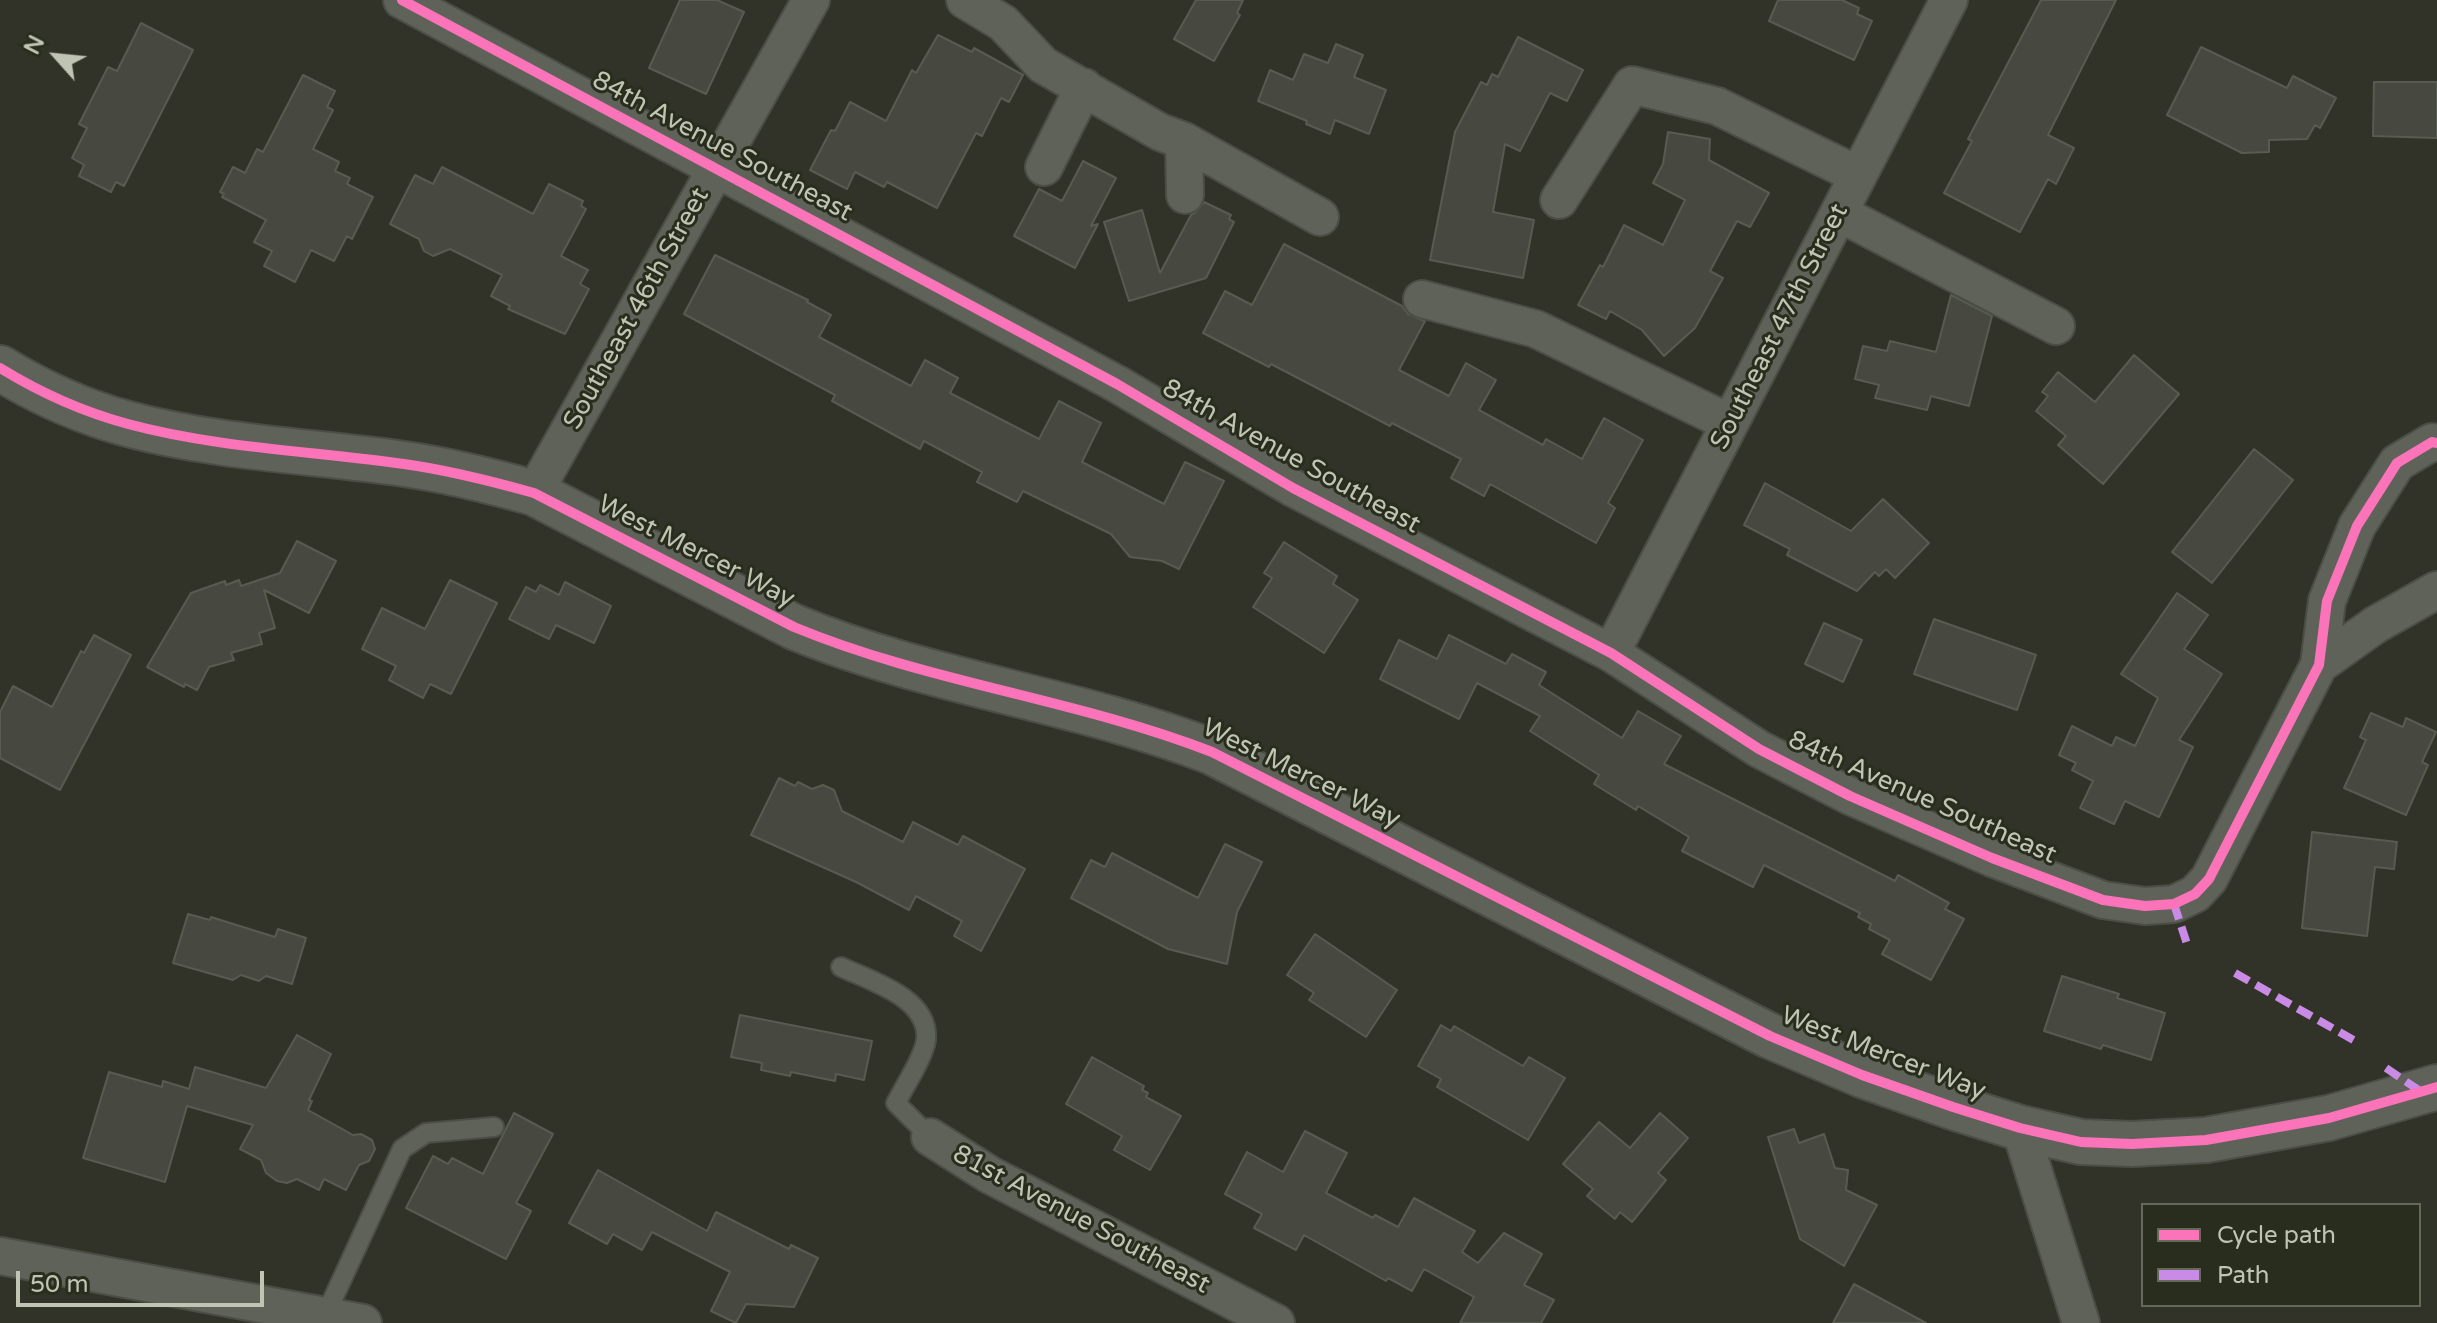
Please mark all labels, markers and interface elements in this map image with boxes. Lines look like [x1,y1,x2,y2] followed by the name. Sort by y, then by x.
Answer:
[16,16,96,96] north arrow
[19,31,50,59] text: N
[587,65,857,229] street label: 84th Avenue Southeast
[558,183,716,435] street label: Southeast 46th Street
[1705,199,1855,455] street label: Southeast 47th Street
[1157,373,1425,541] street label: 84th Avenue Southeast
[592,489,800,615] street label: West Mercer Way
[1197,712,1405,836] street label: West Mercer Way
[1783,725,2061,871] street label: 84th Avenue Southeast
[1776,1001,1990,1107] street label: West Mercer Way
[947,1139,1215,1301] street label: 81st Avenue Southeast
[2141,1203,2421,1307] legend
[2217,1221,2336,1250] text: Cycle path
[20,1255,268,1305] scale bar
[2217,1261,2270,1290] text: Path
[30,1270,88,1299] text: 50 m

